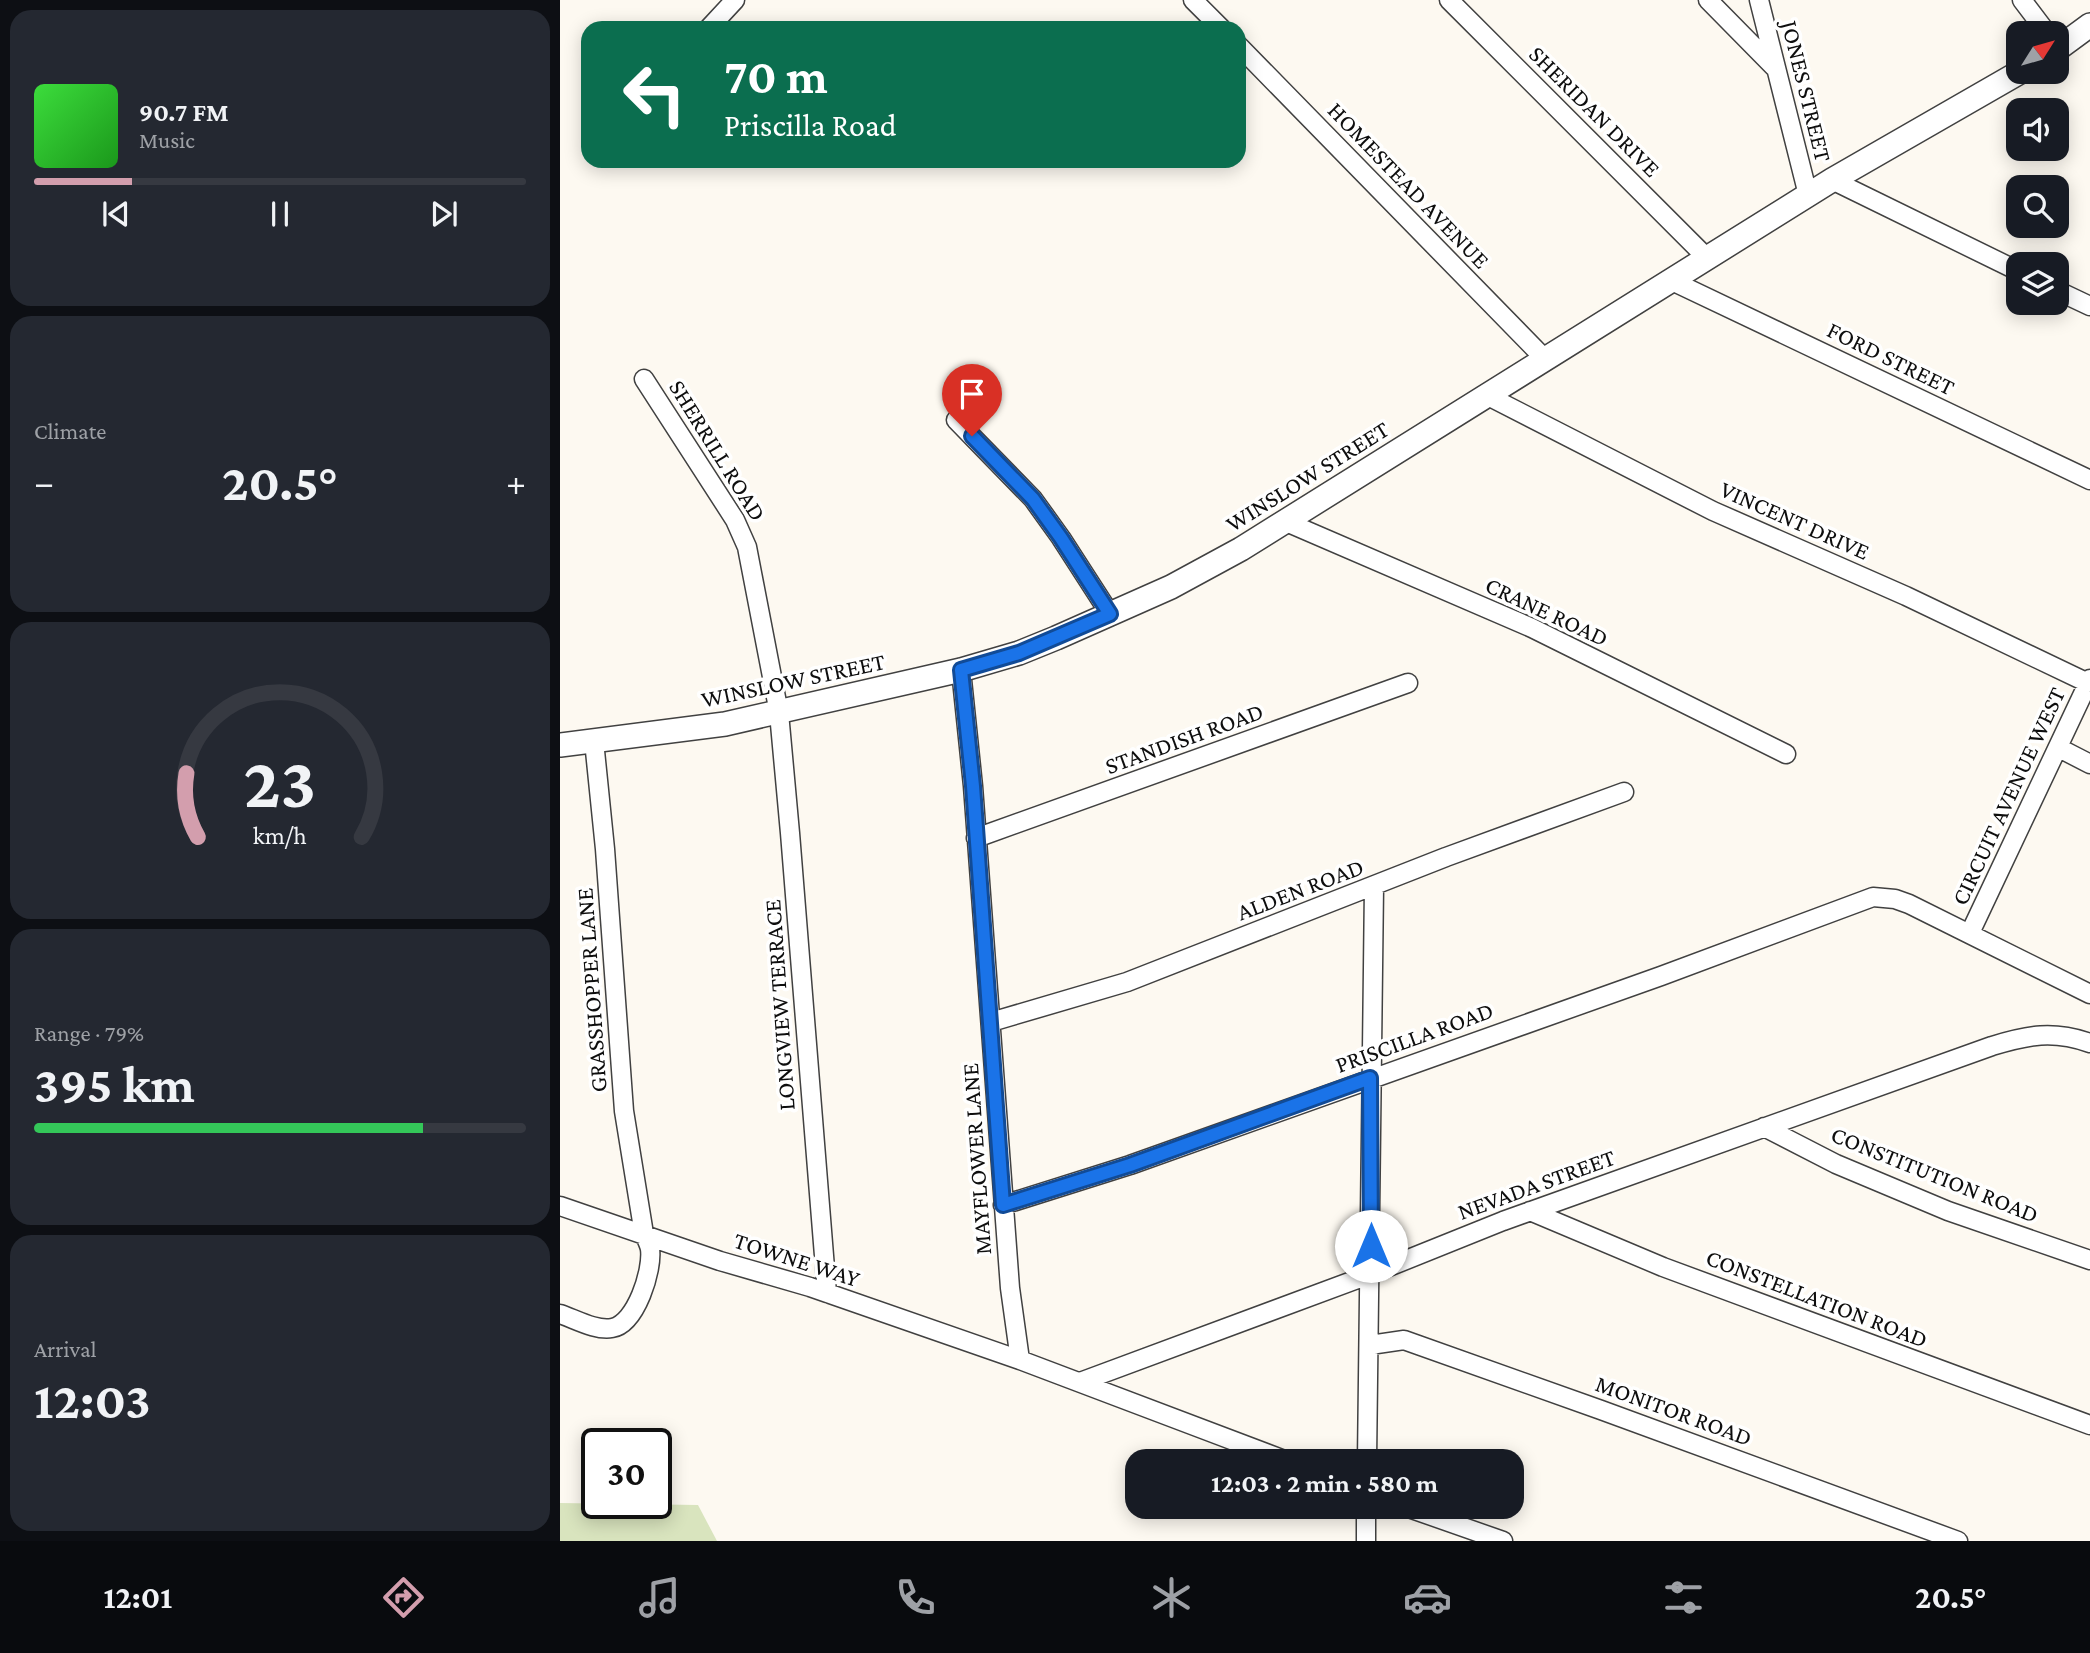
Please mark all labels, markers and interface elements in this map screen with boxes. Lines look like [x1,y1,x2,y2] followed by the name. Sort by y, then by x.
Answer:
[1776,16,1838,164] street label: JONES STREET
[2006,21,2068,84] north arrow
[2006,21,2069,315] map controls
[1524,40,1666,182] street label: SHERIDAN DRIVE
[609,49,700,140] icon: left
[724,49,828,104] text: 70 m
[1323,96,1495,274] street label: HOMESTEAD AVENUE
[139,98,229,127] text: 90.7 FM
[2006,98,2069,161] button: sound
[724,107,897,143] text: Priscilla Road
[139,127,195,153] text: Music
[2006,175,2069,238] button: search
[97,195,135,233] icon: previous
[261,195,299,233] icon: pause
[425,195,463,233] icon: next
[2006,252,2069,315] button: layers
[1823,316,1959,400] street label: FORD STREET
[942,364,1002,436] pin
[664,375,772,525] street label: SHERRILL ROAD
[953,375,991,413] icon: arrive
[1221,415,1393,537] street label: WINSLOW STREET
[34,418,106,444] text: Climate
[222,453,338,511] text: 20.5°
[34,461,54,503] text: −
[506,461,526,503] text: +
[1716,475,1874,565] street label: VINCENT DRIVE
[1481,571,1613,651] street label: CRANE ROAD
[699,647,887,713] street label: WINSLOW STREET
[1946,683,2070,909] street label: CIRCUIT AVENUE WEST
[1101,697,1267,779] street label: STANDISH ROAD
[244,742,316,823] text: 23
[253,821,307,848] text: km/h
[1233,852,1367,926] street label: ALDEN ROAD
[570,887,612,1093] street label: GRASSHOPPER LANE
[758,898,800,1112] street label: LONGVIEW TERRACE
[1331,996,1497,1078] street label: PRISCILLA ROAD
[34,1020,144,1046] text: Range · 79%
[34,1055,195,1113] text: 395 km
[956,1062,996,1256] street label: MAYFLOWER LANE
[1827,1120,2043,1228] street label: CONSTITUTION ROAD
[1454,1143,1618,1225] street label: NEVADA STREET
[1334,1209,1408,1283] position arrow
[731,1226,863,1292] street label: TOWNE WAY
[1702,1243,1932,1353] street label: CONSTELLATION ROAD
[34,1336,97,1362] text: Arrival
[1592,1369,1756,1451] street label: MONITOR ROAD
[34,1371,151,1429] text: 12:03
[581,1428,672,1519] speed limit sign: 30
[1211,1469,1438,1498] text: 12:03 · 2 min · 580 m
[379,1573,428,1622] icon: directions
[635,1573,684,1622] icon: music
[891,1573,940,1622] icon: phone
[1147,1573,1196,1622] icon: climate
[1403,1573,1452,1622] icon: car
[1659,1573,1708,1622] icon: filters
[104,1579,172,1615] text: 12:01
[1915,1579,1986,1615] text: 20.5°

